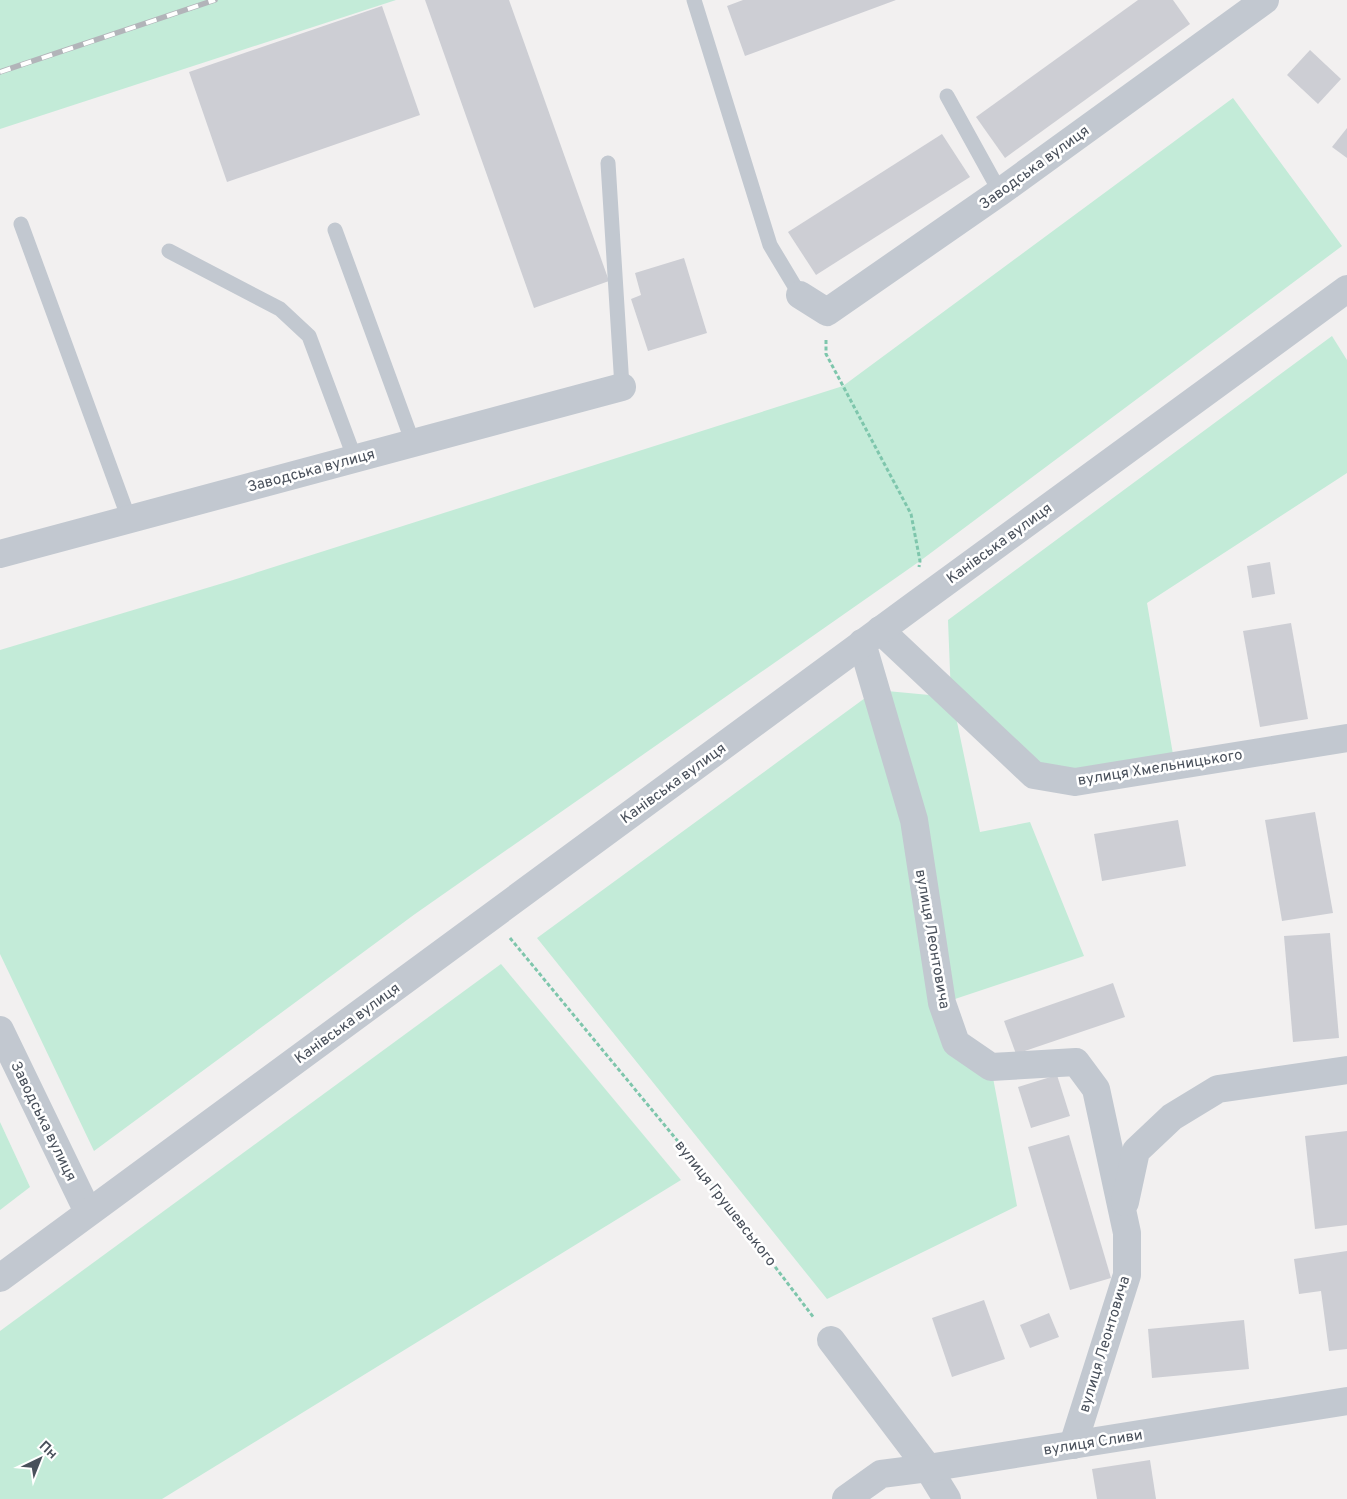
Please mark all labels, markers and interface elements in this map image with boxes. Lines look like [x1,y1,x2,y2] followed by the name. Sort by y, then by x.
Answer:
[976,122,1094,214] street label: Заводська вулиця
[246,445,377,498] street label: Заводська вулиця
[943,500,1056,589] street label: Канівська вулиця
[617,740,730,829] street label: Канівська вулиця
[1077,746,1244,791] street label: вулиця Хмельницького
[910,868,953,1011] street label: вулиця Леонтовича
[291,980,404,1069] street label: Канівська вулиця
[5,1058,80,1185] street label: Заводська вулиця
[670,1137,780,1271] street label: вулиця Грушевського
[1076,1274,1135,1415] street label: вулиця Леонтовича
[1042,1426,1144,1461] street label: вулиця Сливи
[15,1434,65,1484] north arrow
[35,1438,61,1463] text: Пн

